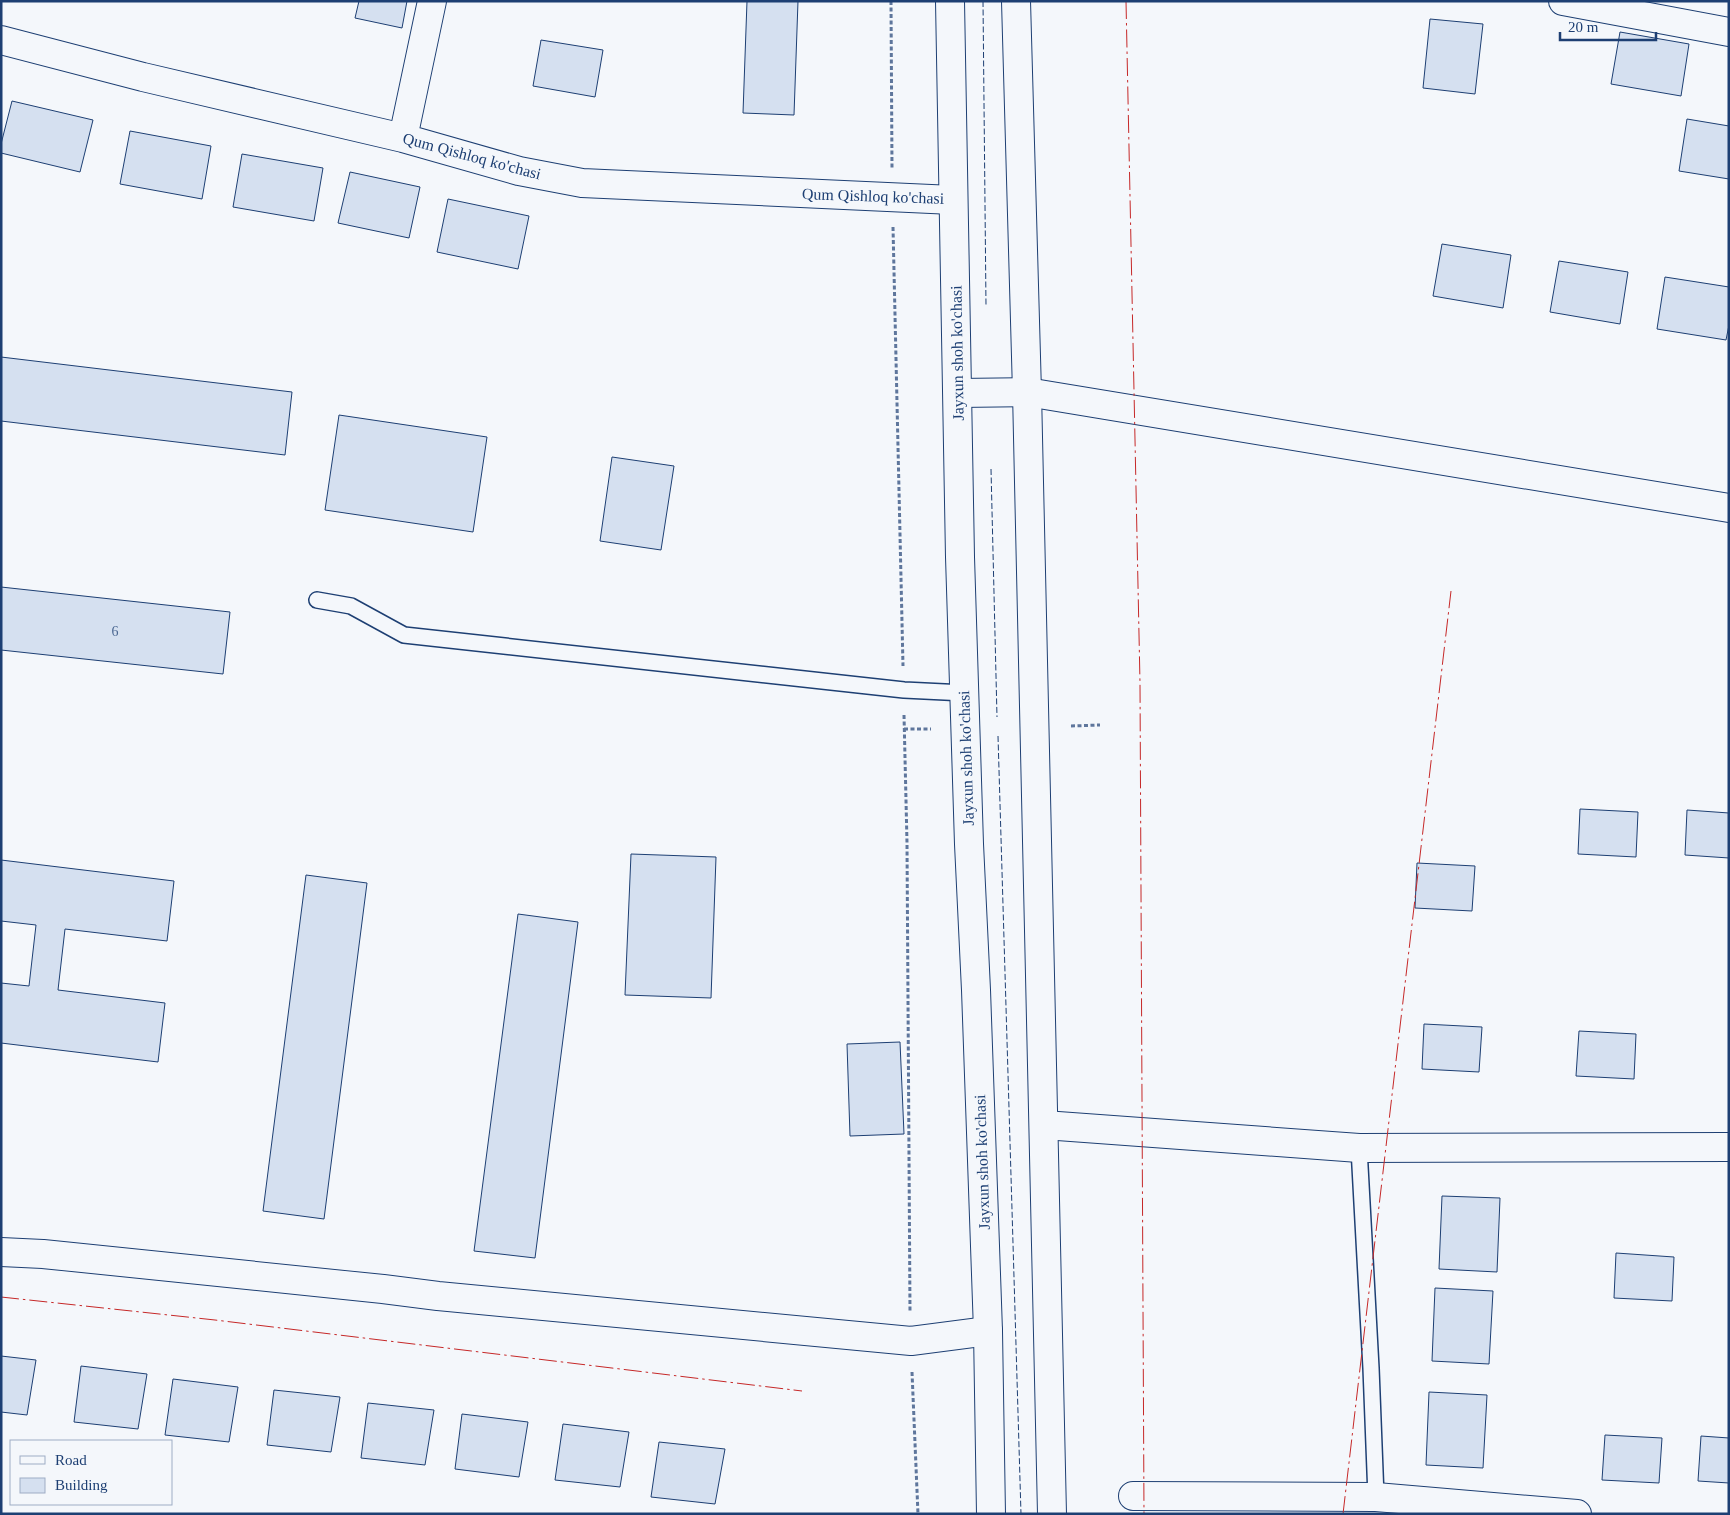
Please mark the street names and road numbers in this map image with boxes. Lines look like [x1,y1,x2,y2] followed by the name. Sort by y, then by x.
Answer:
[401,129,544,184] street label: Qum Qishloq ko'chasi
[801,185,945,208] street label: Qum Qishloq ko'chasi
[947,285,968,421] street label: Jayxun shoh ko'chasi
[955,689,978,826] street label: Jayxun shoh ko'chasi
[971,1093,994,1230] street label: Jayxun shoh ko'chasi

